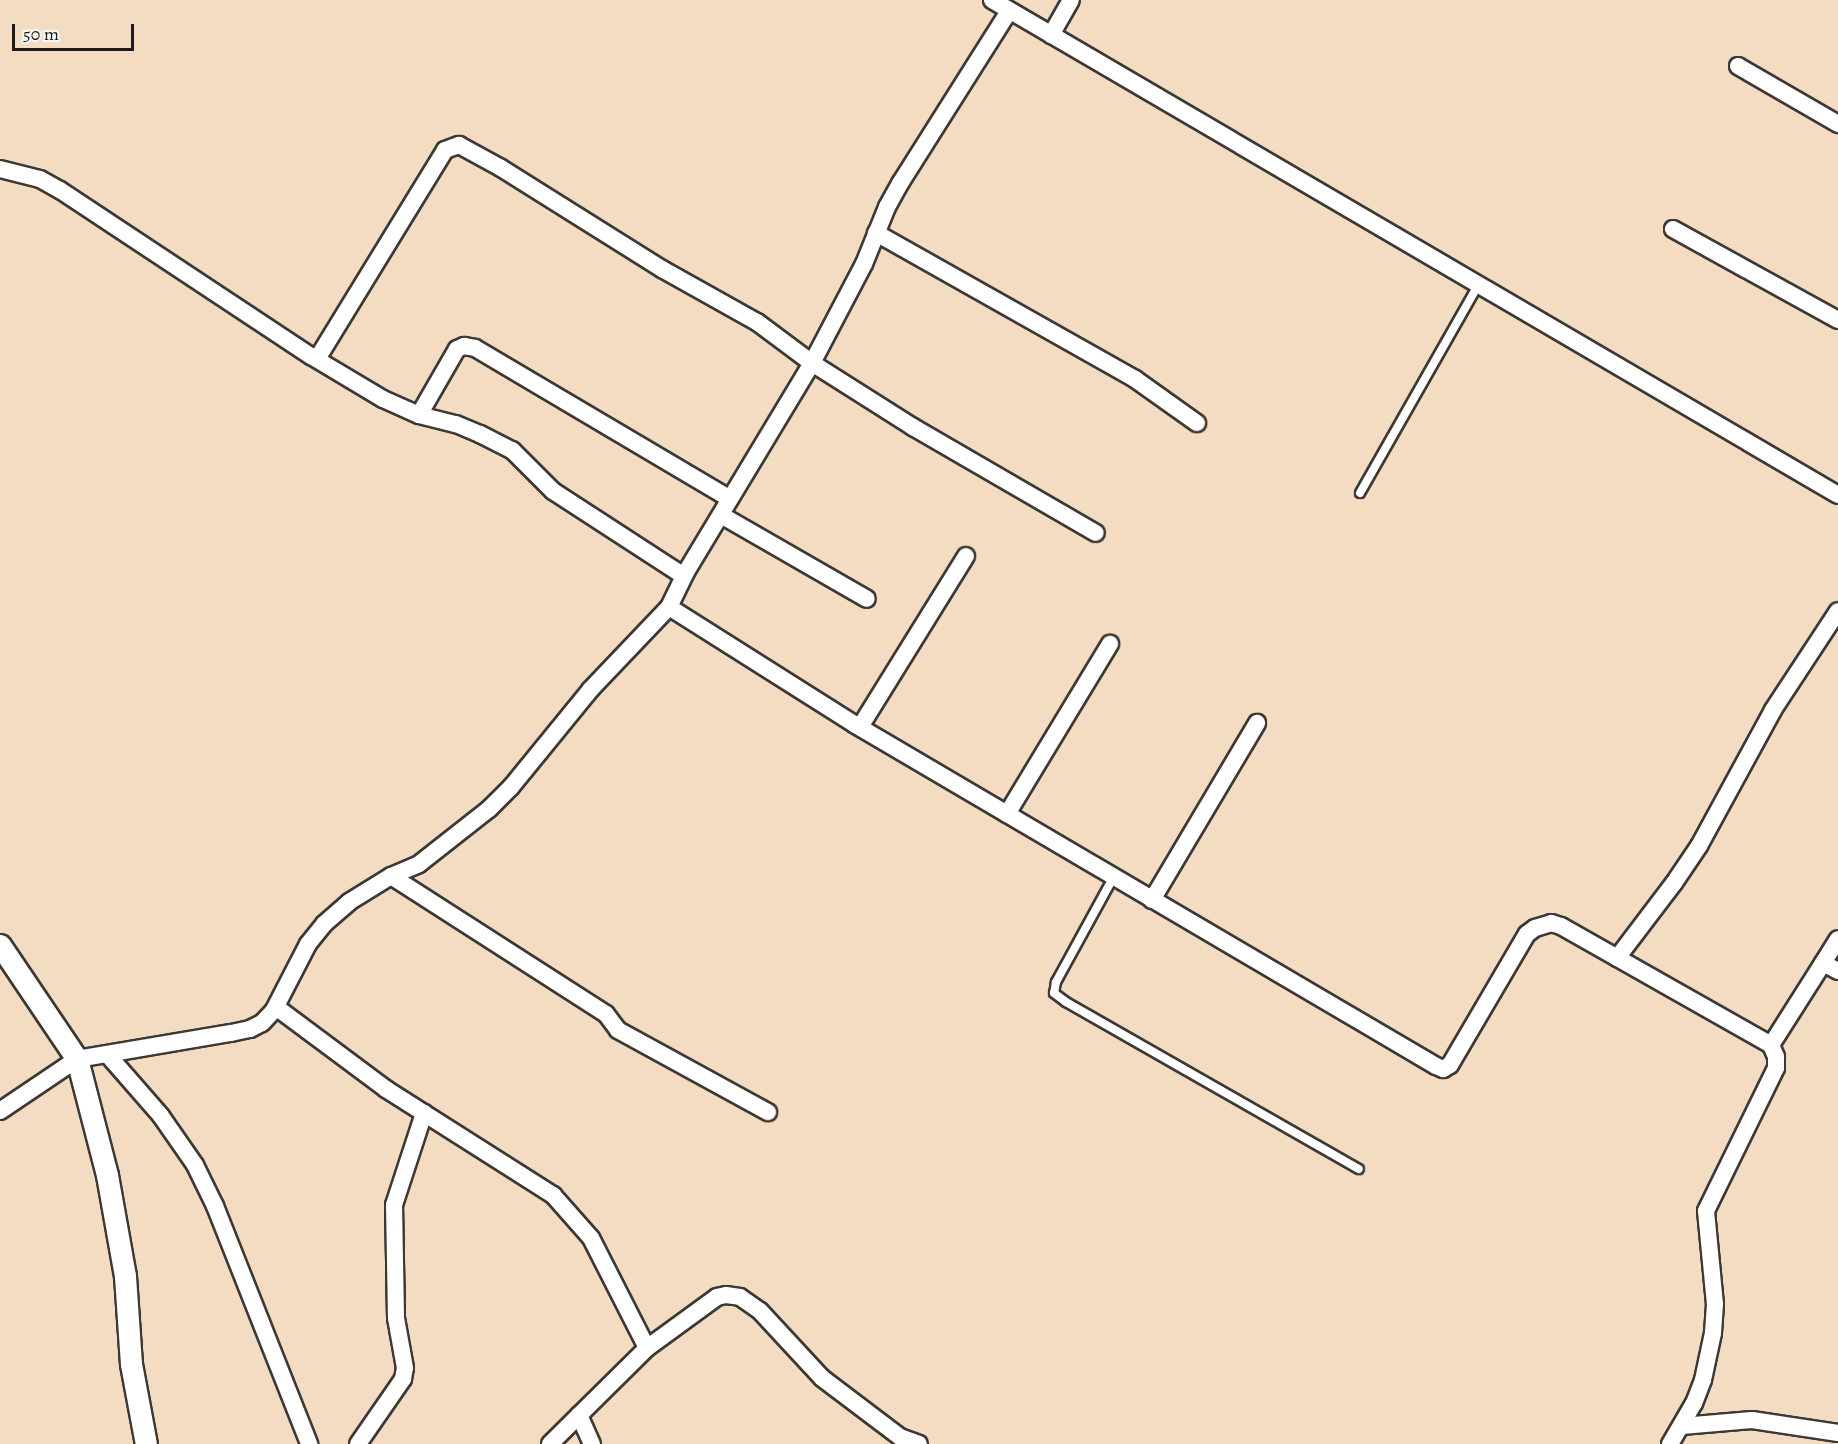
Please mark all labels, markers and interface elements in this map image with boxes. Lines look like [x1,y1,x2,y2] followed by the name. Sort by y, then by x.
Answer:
[15,12,136,50] scale bar
[23,22,59,46] text: 50 m

